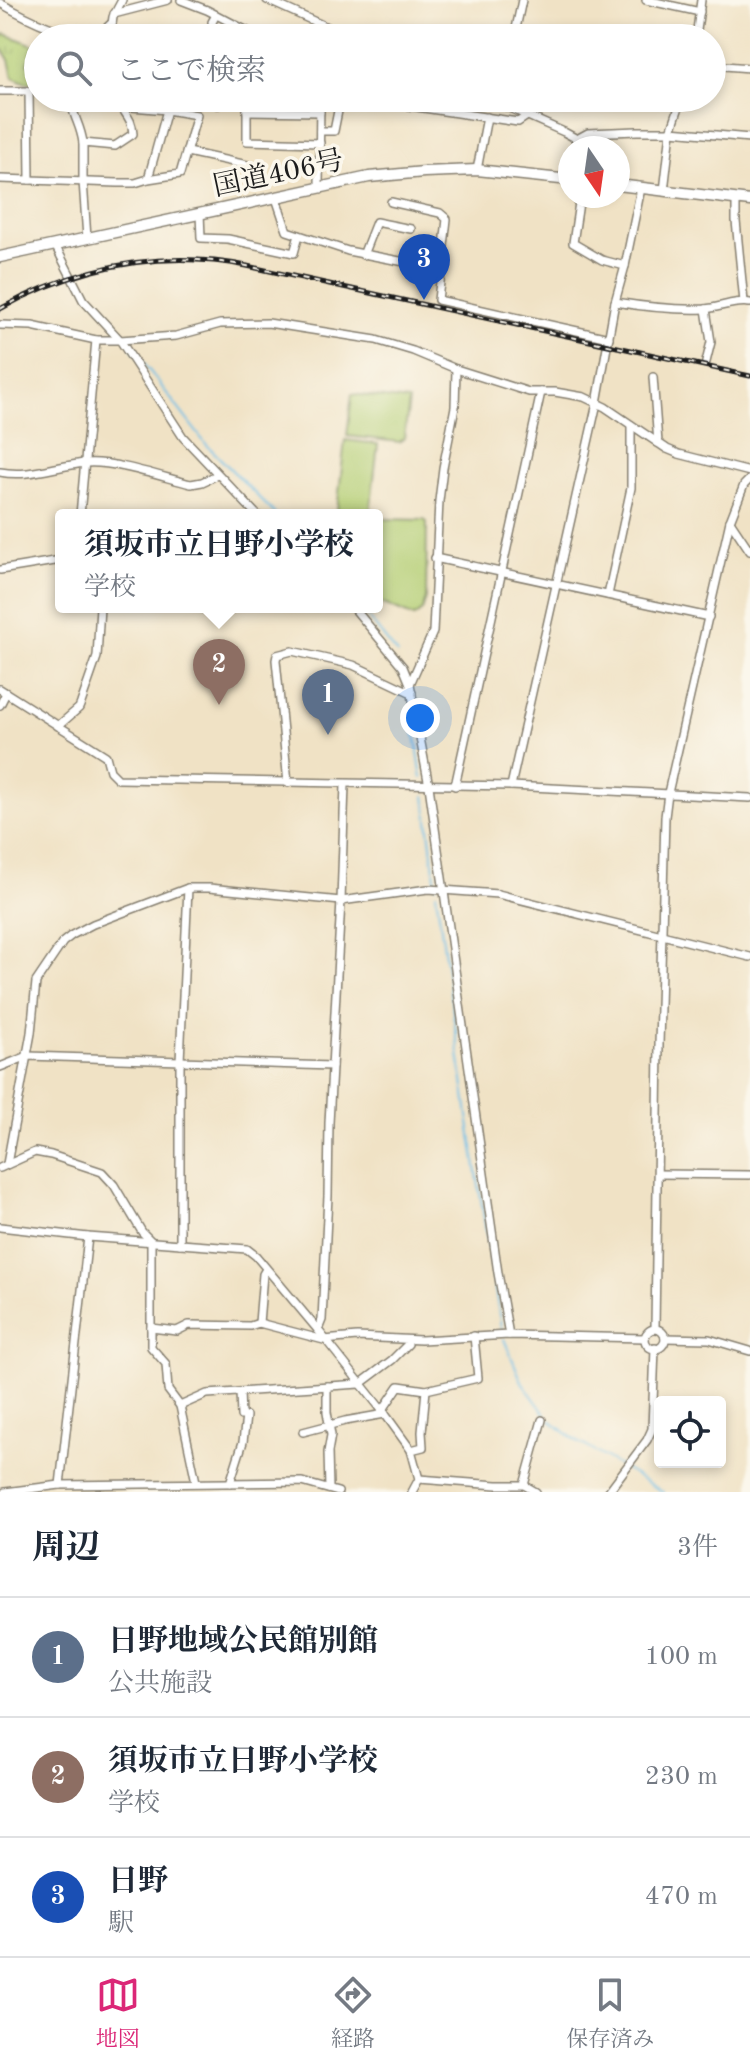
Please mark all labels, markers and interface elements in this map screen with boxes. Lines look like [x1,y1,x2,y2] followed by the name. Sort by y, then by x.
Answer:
[24,24,726,112] search box
[52,46,96,90] icon: search
[116,57,266,87] text: ここで検索
[558,136,630,208] north arrow
[210,145,346,202] street label: 国道406号
[398,234,450,300] pin: 3
[55,509,383,613] popup
[84,531,354,561] text: 須坂市立日野小学校
[84,575,136,601] text: 学校
[193,639,245,705] pin: 2
[302,669,354,735] pin: 1
[400,698,440,738] your location
[654,1396,726,1468] map controls
[654,1396,726,1468] button: locate
[32,1532,100,1566] text: 周辺
[677,1535,718,1561] text: 3件
[108,1627,378,1657] text: 日野地域公民館別館
[50,1644,66,1670] text: 1
[645,1644,718,1670] text: 100 m
[108,1671,212,1697] text: 公共施設
[108,1747,378,1777] text: 須坂市立日野小学校
[50,1764,66,1790] text: 2
[645,1764,718,1790] text: 230 m
[108,1791,160,1817] text: 学校
[108,1867,168,1897] text: 日野
[50,1884,66,1910] text: 3
[645,1884,718,1910] text: 470 m
[108,1911,134,1937] text: 駅
[96,1973,140,2054] tab: 地図
[331,1973,375,2054] tab: 経路
[566,1973,654,2054] tab: 保存済み

